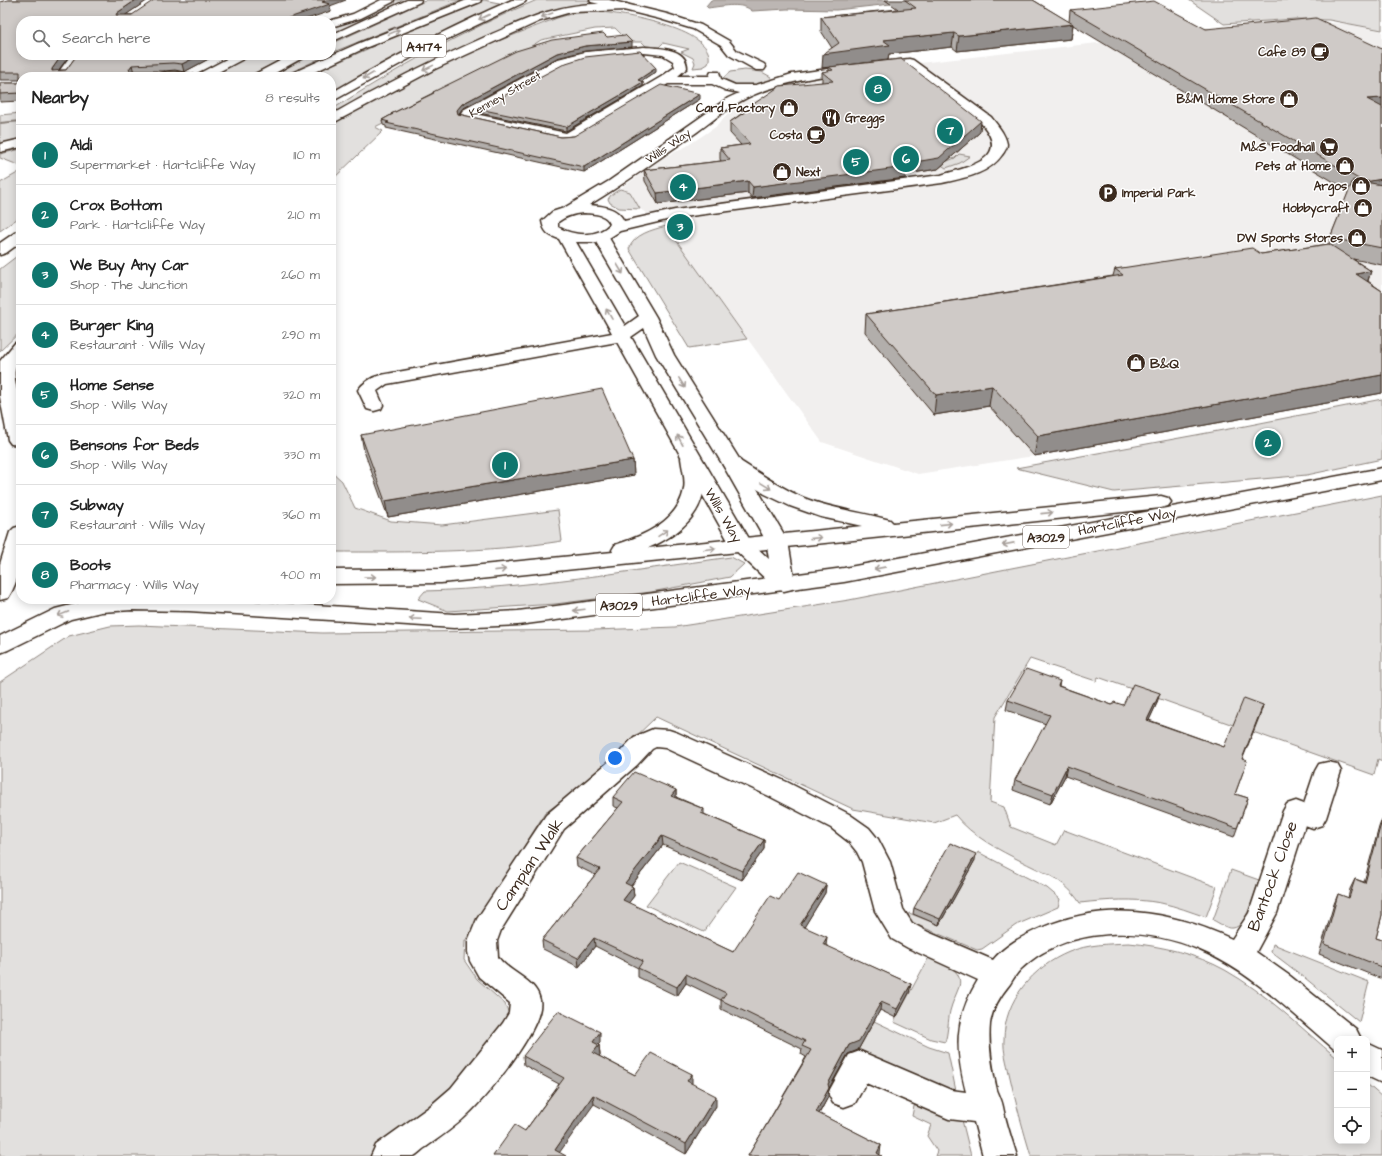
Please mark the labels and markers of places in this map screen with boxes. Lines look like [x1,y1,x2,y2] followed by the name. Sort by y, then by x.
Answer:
[1309,41,1331,63] cafe icon: Cafe 89
[1258,44,1306,61] place label: Cafe 89
[865,74,891,104] pin: 8
[1278,88,1300,110] shop icon: B&M Home Store
[1177,91,1275,108] place label: B&M Home Store
[778,97,800,119] shop icon: Card Factory
[696,100,775,118] place label: Card Factory
[820,107,842,129] restaurant icon: Greggs
[845,110,885,129] place label: Greggs
[937,116,963,146] pin: 7
[805,124,827,146] cafe icon: Costa
[770,127,803,144] place label: Costa
[1318,136,1340,158] supermarket icon: M&S Foodhall
[1241,139,1315,156] place label: M&S Foodhall
[893,144,919,174] pin: 6
[843,147,869,177] pin: 5
[1334,155,1356,177] shop icon: Pets at Home
[1256,158,1332,175] place label: Pets at Home
[771,161,793,183] shop icon: Next
[796,164,821,181] place label: Next
[670,172,696,202] pin: 4
[1350,175,1372,197] shop icon: Argos
[1314,178,1347,197] place label: Argos
[1097,182,1119,204] parking icon: Imperial Park
[1122,185,1196,203] place label: Imperial Park
[1352,197,1374,219] shop icon: Hobbycraft
[1283,200,1349,218] place label: Hobbycraft
[667,212,693,242] pin: 3
[1346,227,1368,249] shop icon: DW Sports Stores
[1237,230,1343,248] place label: DW Sports Stores
[1125,352,1147,374] shop icon: B&Q
[1150,354,1179,374] place label: B&Q
[1255,428,1281,458] pin: 2
[492,450,518,480] pin: 1

